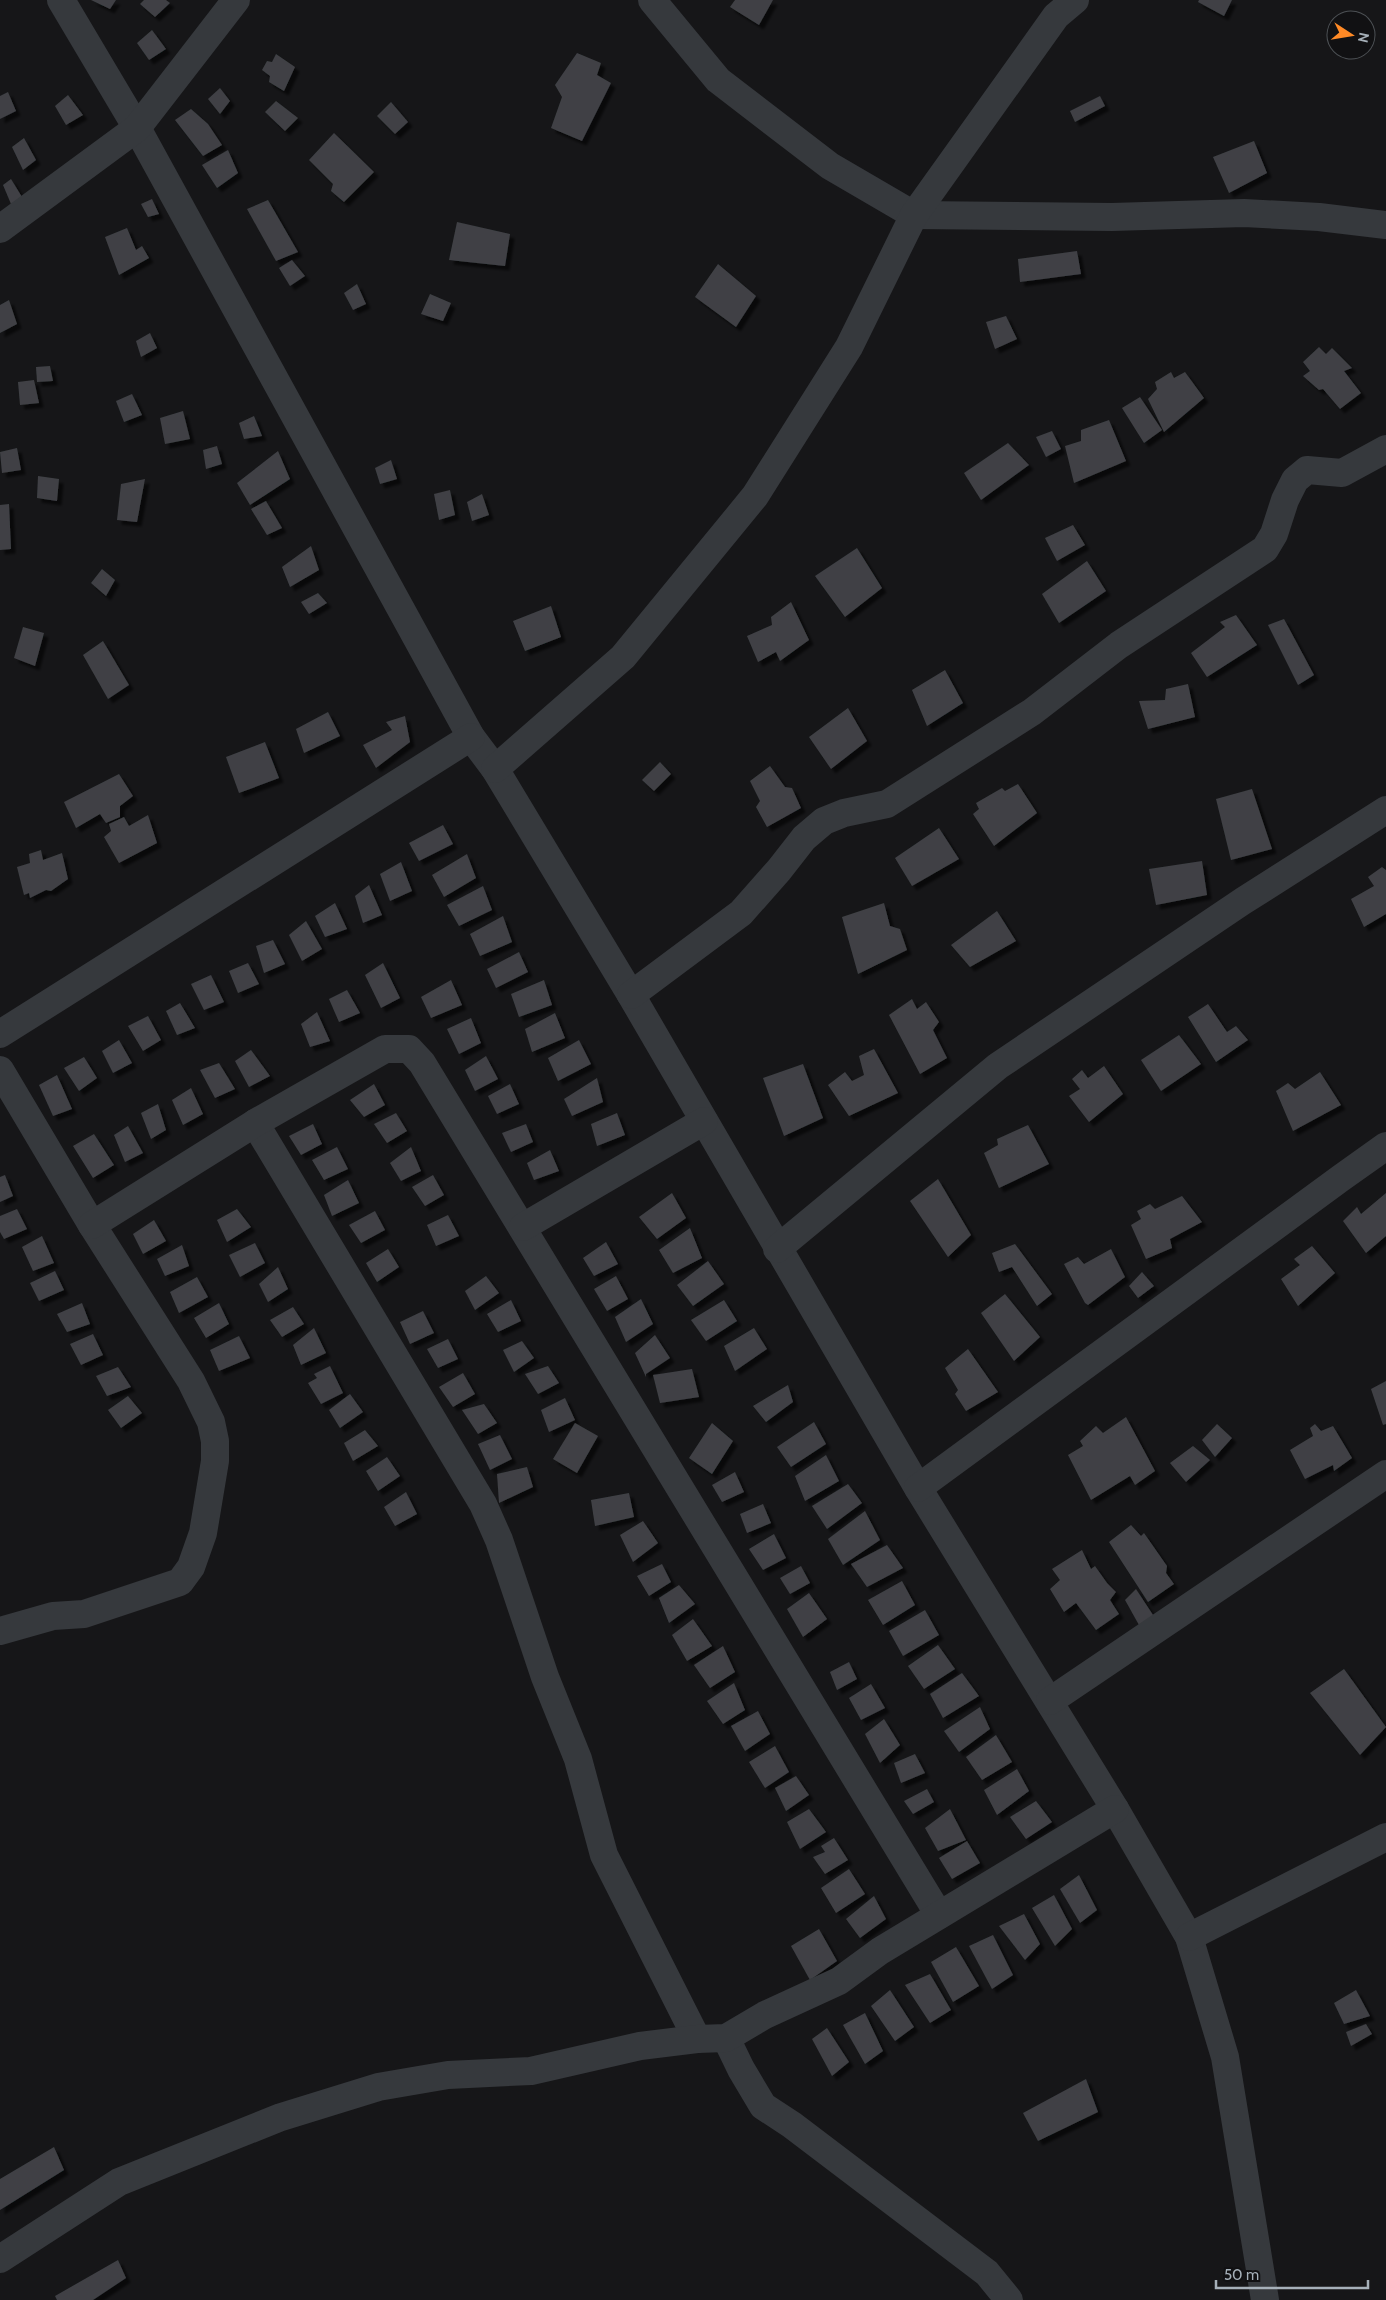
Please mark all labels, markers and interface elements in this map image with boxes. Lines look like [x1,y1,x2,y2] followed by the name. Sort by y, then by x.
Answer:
[1326,10,1376,60] north arrow
[1354,31,1374,44] text: N
[1216,2258,1368,2290] scale bar
[1224,2266,1259,2284] text: 50 m

